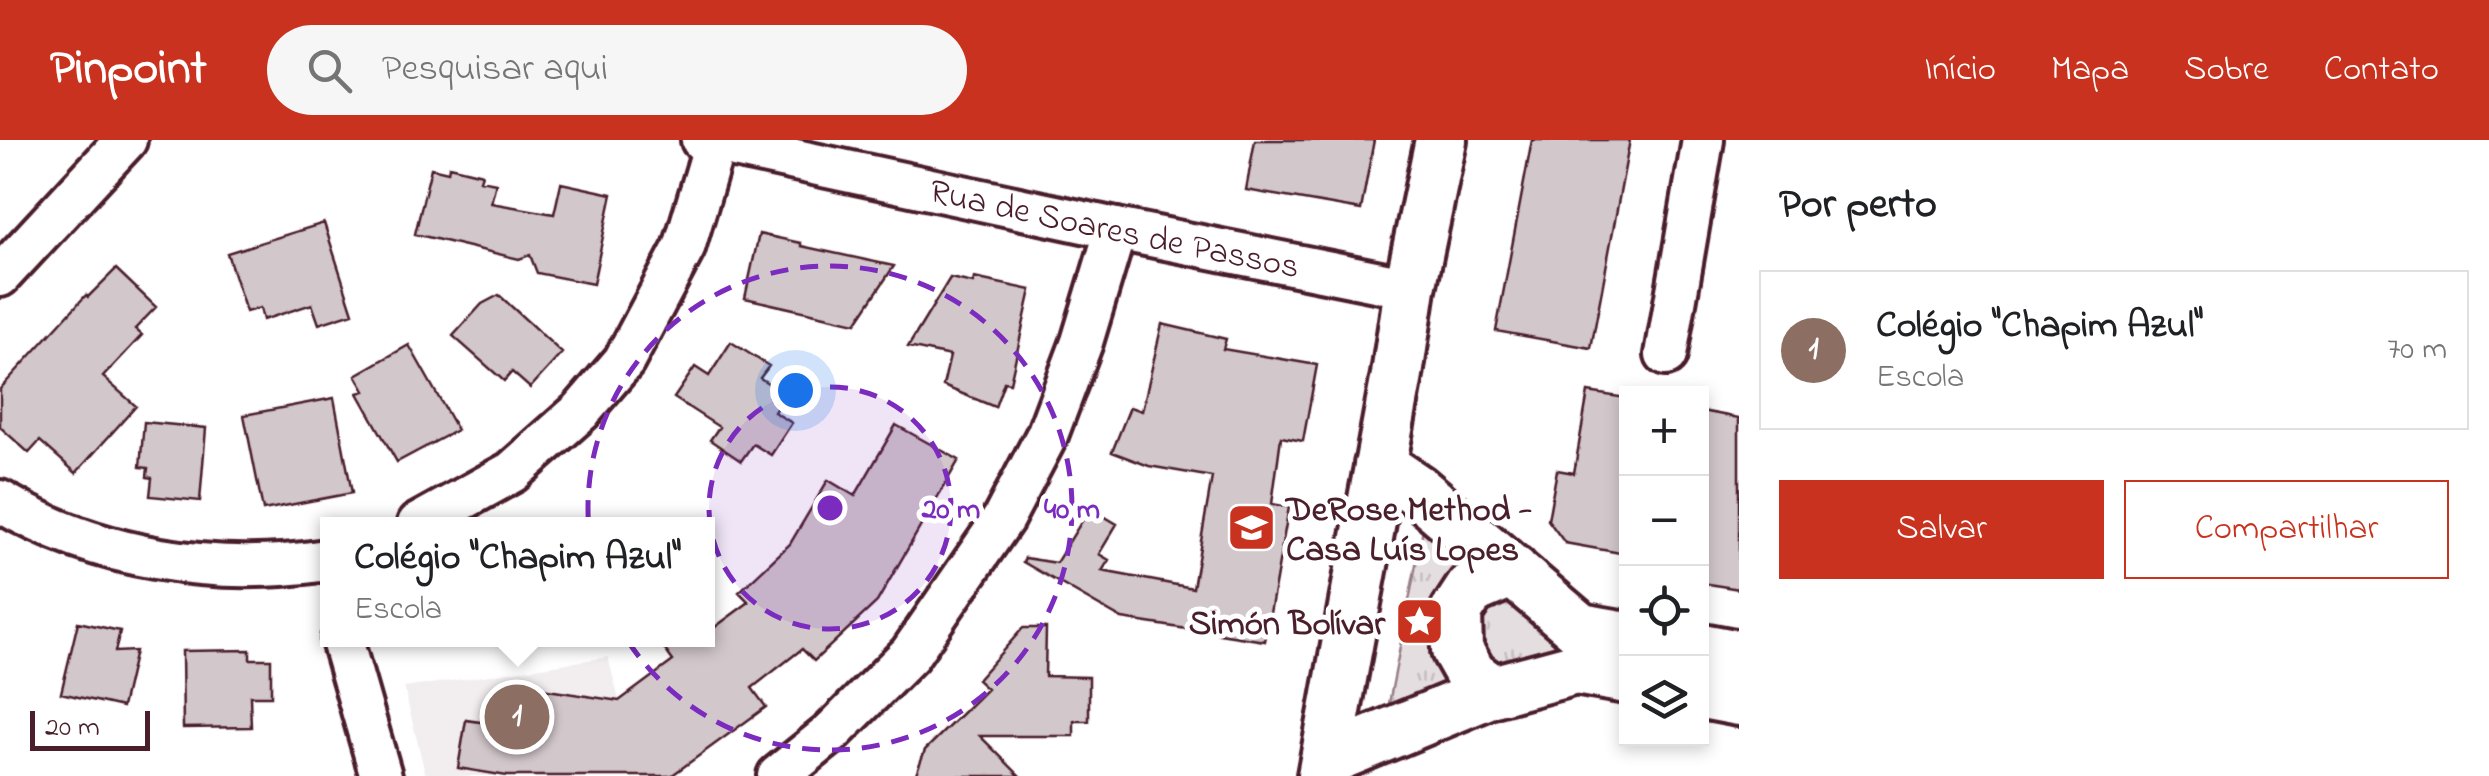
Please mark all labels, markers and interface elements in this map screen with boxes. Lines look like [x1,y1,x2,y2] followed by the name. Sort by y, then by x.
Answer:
[267,25,967,115] search box
[50,35,207,105] text: Pinpoint
[382,42,608,98] text: Pesquisar aqui
[302,43,357,98] icon: search
[1924,45,1996,96] text: Início
[2051,45,2129,96] text: Mapa
[2184,45,2269,96] text: Sobre
[2324,45,2439,96] text: Contato
[924,168,1304,294] street label: Rua de Soares de Passos
[1779,175,1937,236] text: Por perto
[1876,299,2203,355] text: Colégio "Chapim Azul"
[1808,327,1819,374] text: 1
[2387,327,2447,374] text: 70 m
[1876,355,1964,402] text: Escola
[770,365,821,416] your location
[1619,386,1709,746] map controls
[1619,386,1709,476] button: +
[1619,476,1709,566] button: −
[1779,480,2104,579] button: Salvar
[2124,480,2449,579] button: Compartilhar
[1284,486,1532,577] place label: DeRose Method - Casa Luís Lopes
[921,489,980,533] text: 20 m
[1044,489,1100,533] text: 40 m
[812,490,848,526] centre of rings
[1225,502,1277,554] school or university icon: DeRose Method - Casa Luís Lopes
[320,517,715,647] popup
[354,531,681,587] text: Colégio "Chapim Azul"
[1619,566,1709,656] button: locate
[354,587,442,634] text: Escola
[1394,596,1446,648] place icon: Simón Bolívar
[1189,600,1386,651] place label: Simón Bolívar
[1619,656,1709,746] button: layers
[484,680,550,754] pin: 1
[30,706,150,750] scale bar
[45,708,100,749] text: 20 m

